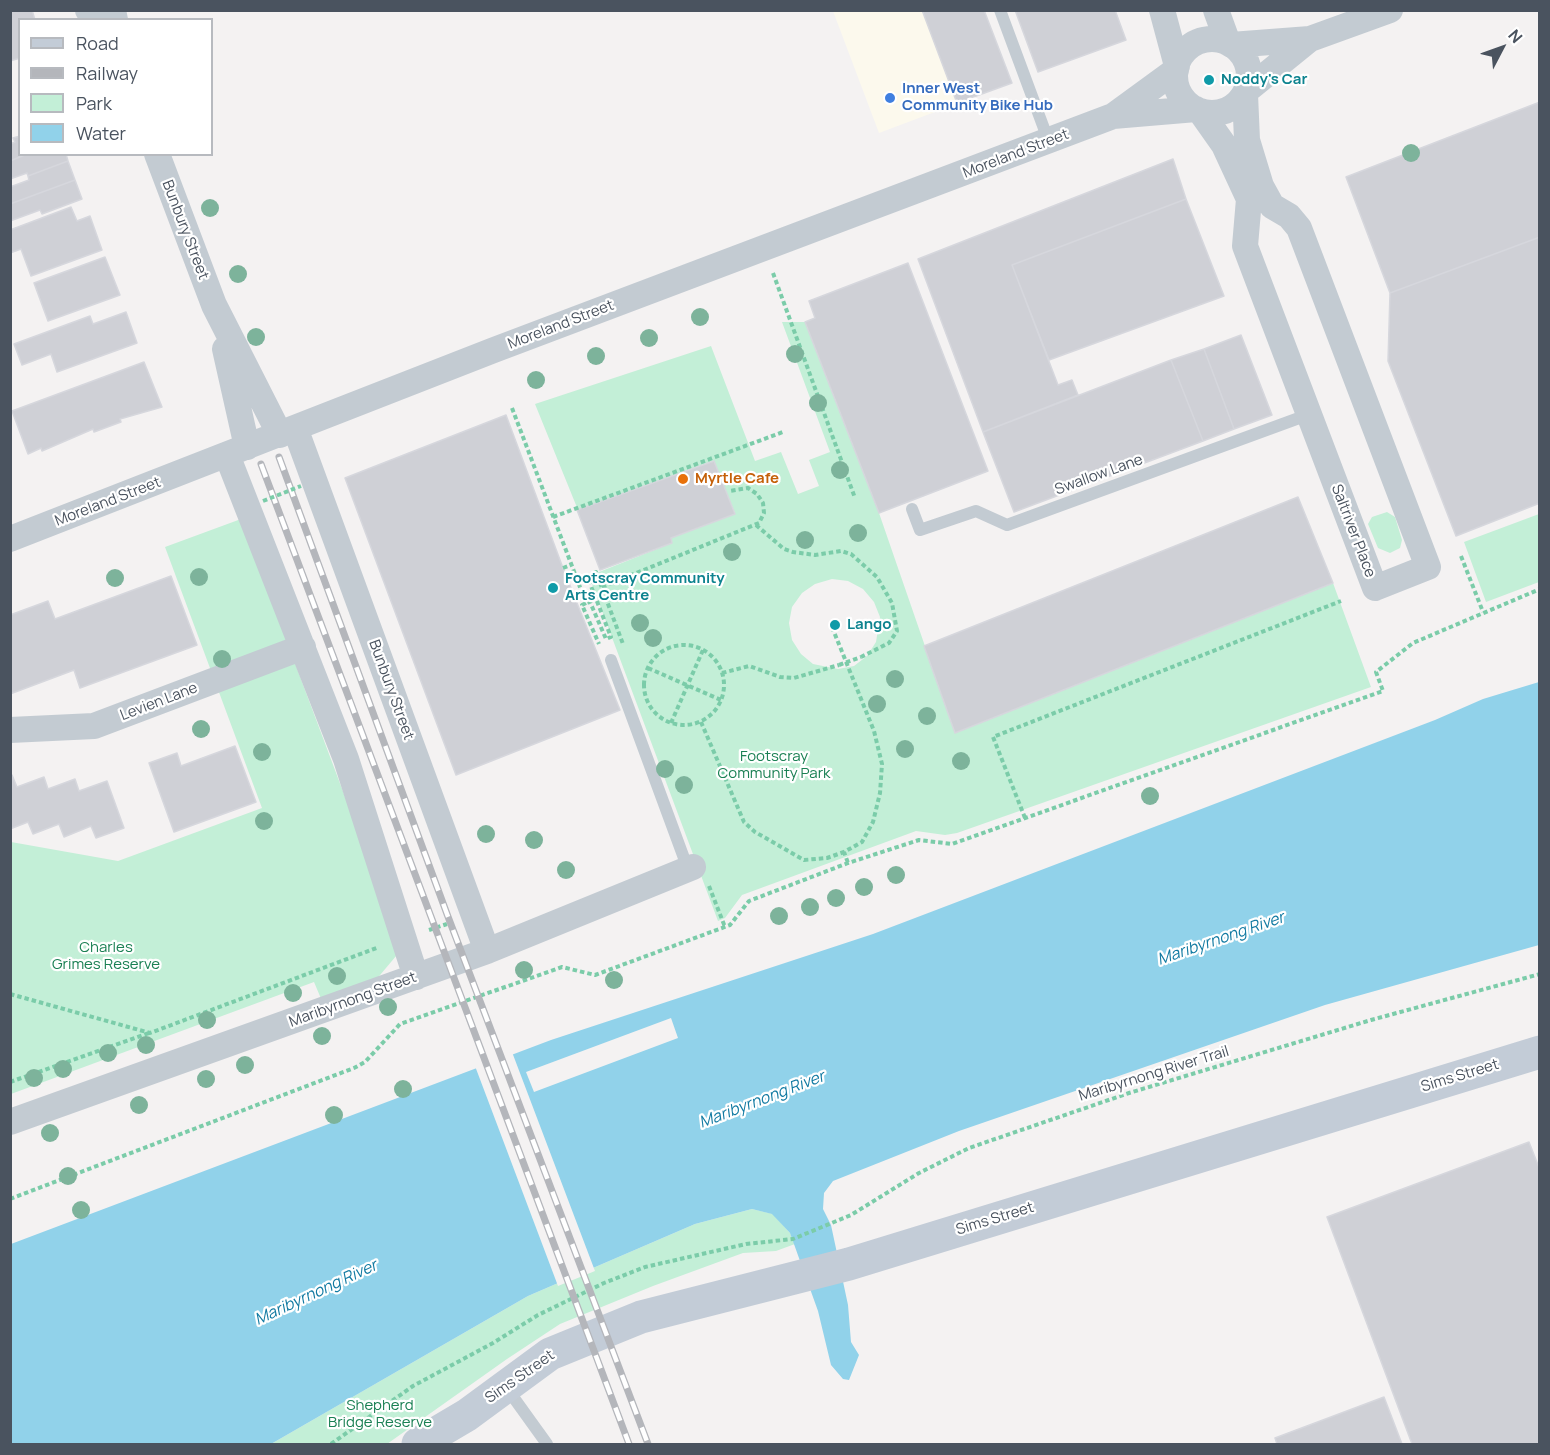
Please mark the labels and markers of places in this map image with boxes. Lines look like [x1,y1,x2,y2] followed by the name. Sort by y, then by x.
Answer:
[1221,71,1307,89] place label: Noddy's Car
[1202,73,1216,87] marker: Noddy's Car
[902,80,1053,115] place label: Inner West Community Bike Hub
[883,91,897,105] marker: Inner West Community Bike Hub
[695,470,779,488] place label: Myrtle Cafe
[676,472,690,486] marker: Myrtle Cafe
[565,570,725,605] place label: Footscray Community Arts Centre
[546,581,560,595] marker: Footscray Community Arts Centre
[847,616,892,634] place label: Lango
[828,618,842,632] marker: Lango

